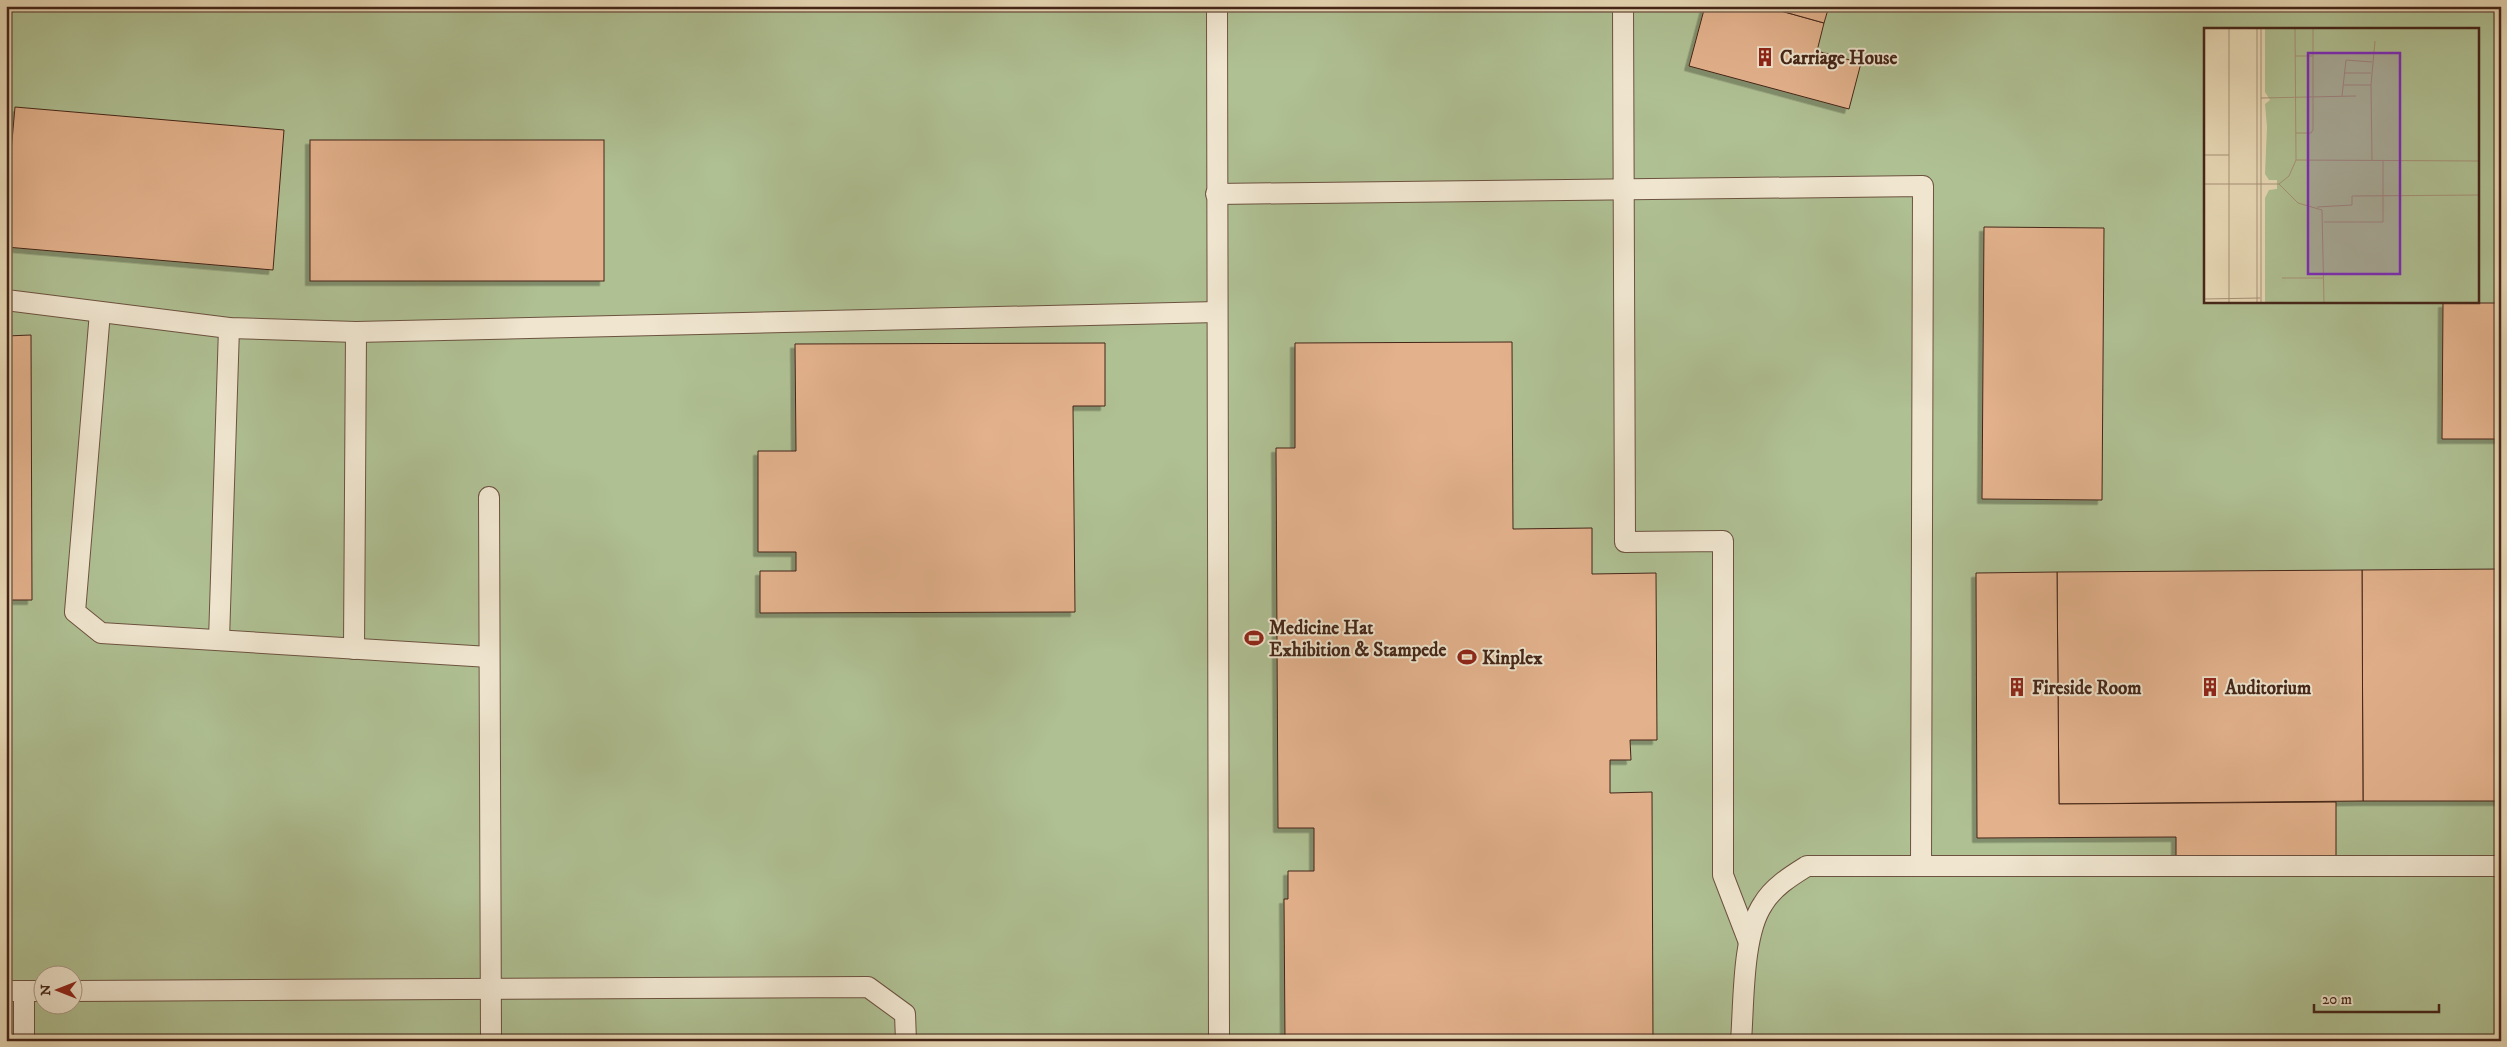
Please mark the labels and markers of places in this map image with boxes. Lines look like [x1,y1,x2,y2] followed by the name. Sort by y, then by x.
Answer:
[1754,46,1776,68] building icon: Carriage House
[1780,47,1897,70] place label: Carriage House
[1269,617,1447,662] place label: Medicine Hat Exhibition & Stampede
[1243,627,1265,649] sports icon: Medicine Hat Exhibition & Stampede
[1456,646,1478,668] sports icon: Kinplex
[1482,647,1543,670] place label: Kinplex
[2006,676,2028,698] building icon: Fireside Room
[2199,676,2221,698] building icon: Auditorium
[2032,677,2142,700] place label: Fireside Room
[2224,677,2312,700] place label: Auditorium

